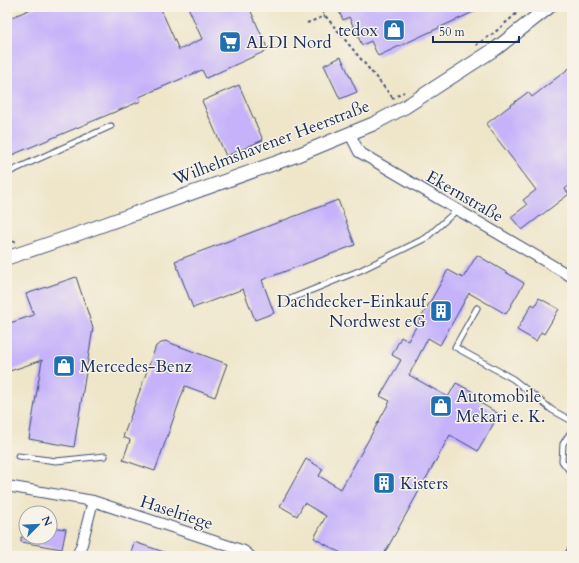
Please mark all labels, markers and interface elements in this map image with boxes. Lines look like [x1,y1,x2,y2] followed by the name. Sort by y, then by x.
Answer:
[381,17,407,43] shop icon: tedox
[433,18,519,44] scale bar
[338,19,379,42] place label: tedox
[439,24,466,40] text: 50 m
[217,29,243,55] supermarket icon: ALDI Nord
[246,31,332,54] place label: ALDI Nord
[169,94,373,191] street label: Wilhelmshavener Heerstraße
[422,165,508,228] street label: Ekernstraße
[277,290,429,333] place label: Dachdecker-Einkauf Nordwest eG
[428,298,454,324] building icon: Dachdecker-Einkauf Nordwest eG
[51,353,77,379] shop icon: Mercedes-Benz
[80,355,192,378] place label: Mercedes-Benz
[456,385,545,428] place label: Automobile Mekari e. K.
[428,393,454,419] shop icon: Automobile Mekari e. K.
[371,470,397,496] building icon: Kisters
[400,472,448,495] place label: Kisters
[138,490,216,535] street label: Haselriege
[18,505,58,545] north arrow
[38,514,56,529] text: N

